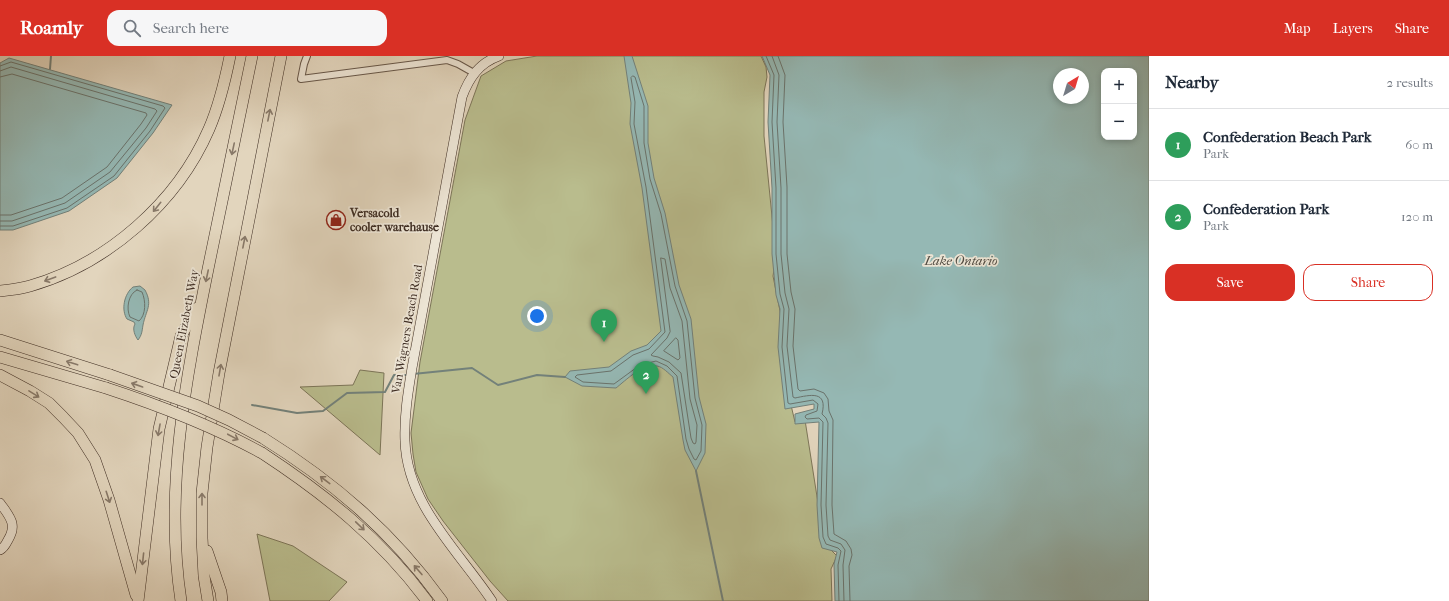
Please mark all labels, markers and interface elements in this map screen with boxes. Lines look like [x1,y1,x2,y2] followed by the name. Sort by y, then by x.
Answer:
[107,10,387,46] search box
[20,17,83,39] text: Roamly
[121,17,143,39] icon: search
[153,19,229,37] text: Search here
[1284,20,1311,37] text: Map
[1333,20,1373,37] text: Layers
[1395,20,1429,37] text: Share
[1053,68,1089,104] north arrow
[1101,68,1137,140] map controls
[1101,68,1137,104] button: +
[1165,72,1219,92] text: Nearby
[1387,75,1433,90] text: 2 results
[1101,104,1137,140] button: −
[265,108,273,121] one-way arrow
[1203,128,1372,146] text: Confederation Beach Park
[1176,137,1180,152] text: 1
[1405,137,1433,152] text: 60 m
[228,142,236,155] one-way arrow
[1203,146,1229,161] text: Park
[1203,200,1329,218] text: Confederation Park
[152,201,161,212] one-way arrow
[349,206,439,234] place label: Versacold cooler warehause
[325,209,347,231] shop icon: Versacold cooler warehause
[1175,209,1181,224] text: 2
[1401,209,1433,224] text: 120 m
[1203,218,1229,233] text: Park
[241,236,249,249] one-way arrow
[924,253,998,268] water label: Lake Ontario
[389,263,425,396] street label: Van Wagners Beach Road
[1165,264,1295,301] button: Save
[1303,264,1433,301] button: Share
[167,268,202,380] street label: Queen Elizabeth Way
[202,270,210,283] one-way arrow
[44,276,57,283] one-way arrow
[527,306,547,326] your location
[591,309,617,342] pin: 1
[67,359,79,367] one-way arrow
[633,361,659,394] pin: 2
[216,364,224,377] one-way arrow
[131,380,143,388] one-way arrow
[28,390,39,398] one-way arrow
[155,423,163,436] one-way arrow
[227,434,239,442] one-way arrow
[319,476,330,484] one-way arrow
[105,490,112,503] one-way arrow
[198,493,206,506] one-way arrow
[355,522,365,531] one-way arrow
[139,552,147,565] one-way arrow
[414,564,423,575] one-way arrow

